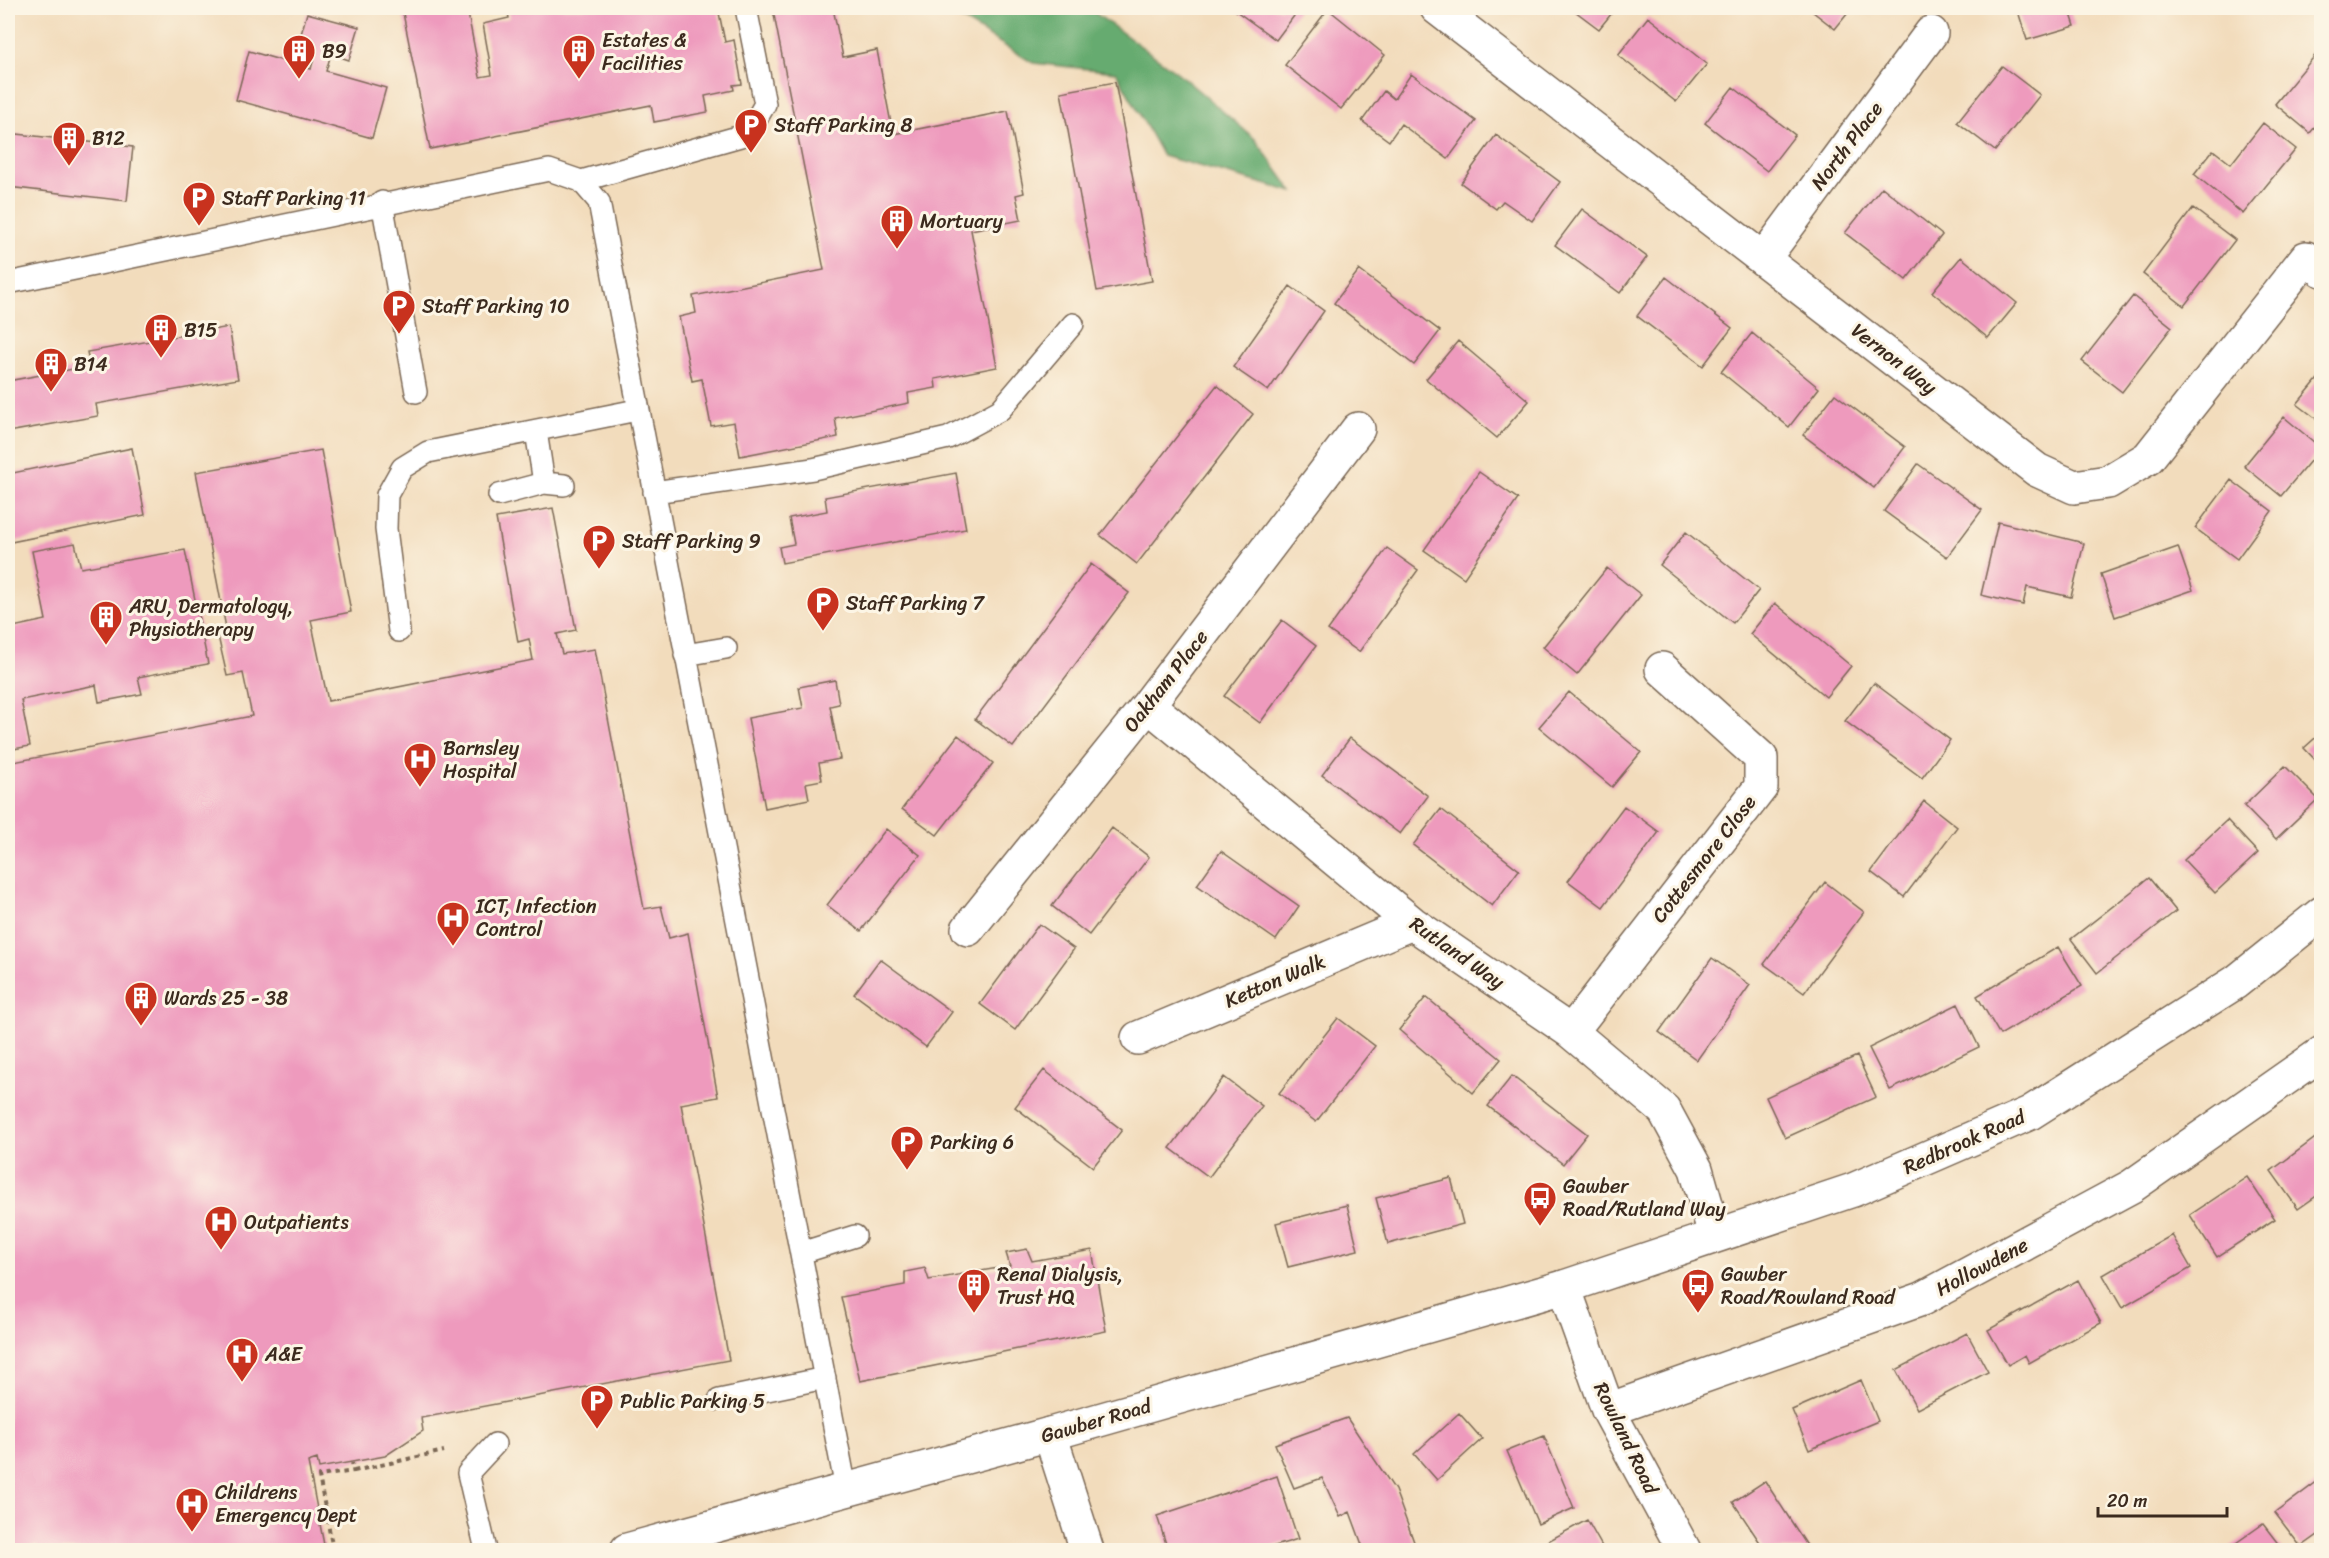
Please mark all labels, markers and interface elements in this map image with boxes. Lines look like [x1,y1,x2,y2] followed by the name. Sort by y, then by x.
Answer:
[602,23,687,81] place label: Estates & Facilities
[281,33,317,80] building icon: B9
[561,33,597,80] building icon: Estates & Facilities
[322,34,347,69] place label: B9
[1802,94,1892,198] street label: North Place
[733,107,769,154] parking icon: Staff Parking 8
[774,108,913,143] place label: Staff Parking 8
[51,120,87,167] building icon: B12
[92,121,125,156] place label: B12
[181,180,217,227] parking icon: Staff Parking 11
[222,181,366,216] place label: Staff Parking 11
[879,203,915,250] building icon: Mortuary
[920,204,1003,239] place label: Mortuary
[381,288,417,335] parking icon: Staff Parking 10
[422,289,570,324] place label: Staff Parking 10
[143,312,179,359] building icon: B15
[184,313,217,348] place label: B15
[1843,314,1945,404] street label: Vernon Way
[33,346,69,393] building icon: B14
[74,347,108,382] place label: B14
[581,523,617,570] parking icon: Staff Parking 9
[622,524,761,559] place label: Staff Parking 9
[805,585,841,632] parking icon: Staff Parking 7
[846,586,985,621] place label: Staff Parking 7
[128,589,293,647] place label: ARU, Dermatology, Physiotherapy
[88,599,124,646] building icon: ARU, Dermatology, Physiotherapy
[1114,622,1218,740] street label: Oakham Place
[443,731,520,789] place label: Barnsley Hospital
[402,741,438,788] hospital icon: Barnsley Hospital
[1643,787,1766,931] street label: Cottesmore Close
[475,889,597,947] place label: ICT, Infection Control
[435,900,471,947] hospital icon: ICT, Infection Control
[1402,907,1513,999] street label: Rutland Way
[1219,944,1331,1018] street label: Ketton Walk
[123,980,159,1027] building icon: Wards 25 - 38
[164,981,288,1016] place label: Wards 25 - 38
[1897,1099,2032,1185] street label: Redbrook Road
[889,1124,925,1171] parking icon: Parking 6
[930,1125,1014,1160] place label: Parking 6
[1563,1169,1726,1227] place label: Gawber Road/Rutland Way
[1522,1180,1558,1227] bus stop icon: Gawber Road/Rutland Way
[203,1204,239,1251] hospital icon: Outpatients
[244,1205,349,1240] place label: Outpatients
[1929,1228,2035,1306] street label: Hollowdene
[997,1257,1123,1315] place label: Renal Dialysis, Trust HQ
[1721,1257,1896,1315] place label: Gawber Road/Rowland Road
[956,1267,992,1314] building icon: Renal Dialysis, Trust HQ
[1680,1267,1716,1314] bus stop icon: Gawber Road/Rowland Road
[224,1336,260,1383] hospital icon: A&E
[264,1337,304,1372] place label: A&E
[1584,1376,1669,1501] street label: Rowland Road
[579,1383,615,1430] parking icon: Public Parking 5
[620,1384,765,1419] place label: Public Parking 5
[1037,1388,1157,1453] street label: Gawber Road
[215,1475,358,1533] place label: Childrens Emergency Dept
[2098,1480,2227,1518] scale bar
[2107,1485,2147,1517] text: 20 m
[174,1486,210,1533] hospital icon: Childrens Emergency Dept

